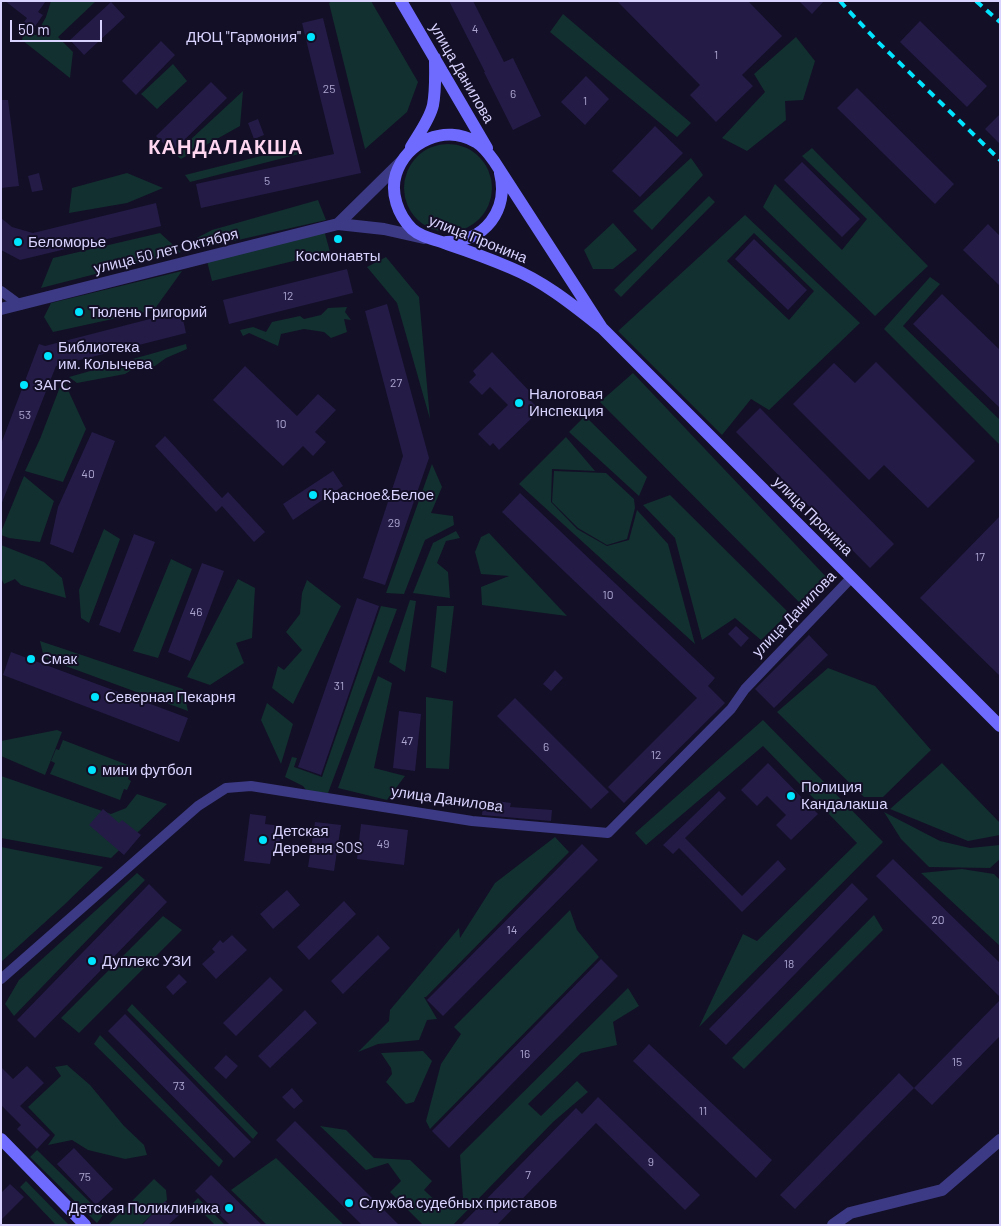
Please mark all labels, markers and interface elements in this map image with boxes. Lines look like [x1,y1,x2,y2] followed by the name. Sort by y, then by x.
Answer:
[12,10,105,42] scale bar
[18,20,50,38] text: 50 m
[426,20,498,126] street label: улица Данилова
[472,22,478,36] house number: 4
[186,28,301,46] place label: ДЮЦ "Гармония"
[305,31,317,43] marker: ДЮЦ "Гармония"
[714,48,718,62] house number: 1
[323,82,335,96] house number: 25
[510,87,516,101] house number: 6
[583,94,587,108] house number: 1
[147,135,305,159] district label: КАНДАЛАКША
[264,174,270,188] house number: 5
[426,211,530,267] street label: улица Пронина
[92,224,240,278] street label: улица 50 лет Октября
[28,233,106,251] place label: Беломорье
[332,233,344,245] marker: Космонавты
[12,236,24,248] marker: Беломорье
[295,247,381,265] place label: Космонавты
[283,289,293,303] house number: 12
[89,303,207,321] place label: Тюлень Григорий
[73,306,85,318] marker: Тюлень Григорий
[58,338,152,373] place label: Библиотека им. Колычева
[42,350,54,362] marker: Библиотека им. Колычева
[34,376,71,394] place label: ЗАГС
[390,376,402,390] house number: 27
[18,379,30,391] marker: ЗАГС
[529,385,604,420] place label: Налоговая Инспекция
[513,397,525,409] marker: Налоговая Инспекция
[19,408,31,422] house number: 53
[276,417,286,431] house number: 10
[81,467,95,481] house number: 40
[770,473,856,559] street label: улица Пронина
[323,486,434,504] place label: Красное&Белое
[307,489,319,501] marker: Красное&Белое
[388,516,400,530] house number: 29
[975,550,985,564] house number: 17
[748,567,840,661] street label: улица Данилова
[603,588,613,602] house number: 10
[190,605,202,619] house number: 46
[41,650,77,668] place label: Смак
[25,653,37,665] marker: Смак
[334,679,344,693] house number: 31
[105,688,236,706] place label: Северная Пекарня
[89,691,101,703] marker: Северная Пекарня
[401,734,413,748] house number: 47
[543,740,549,754] house number: 6
[651,748,661,762] house number: 12
[102,761,192,779] place label: мини футбол
[86,764,98,776] marker: мини футбол
[801,778,887,813] place label: Полиция Кандалакша
[390,782,504,816] street label: улица Данилова
[785,790,797,802] marker: Полиция Кандалакша
[273,822,362,857] place label: Детская Деревня SOS
[257,834,269,846] marker: Детская Деревня SOS
[377,837,389,851] house number: 49
[931,913,945,927] house number: 20
[507,923,517,937] house number: 14
[102,952,191,970] place label: Дуплекс УЗИ
[86,955,98,967] marker: Дуплекс УЗИ
[784,957,794,971] house number: 18
[520,1047,530,1061] house number: 16
[952,1055,962,1069] house number: 15
[173,1079,185,1093] house number: 73
[699,1104,707,1118] house number: 11
[648,1155,654,1169] house number: 9
[525,1168,531,1182] house number: 7
[79,1170,91,1184] house number: 75
[359,1194,557,1212] place label: Служба судебных приставов
[343,1197,355,1209] marker: Служба судебных приставов
[69,1199,219,1217] place label: Детская Поликлиника
[223,1202,235,1214] marker: Детская Поликлиника

